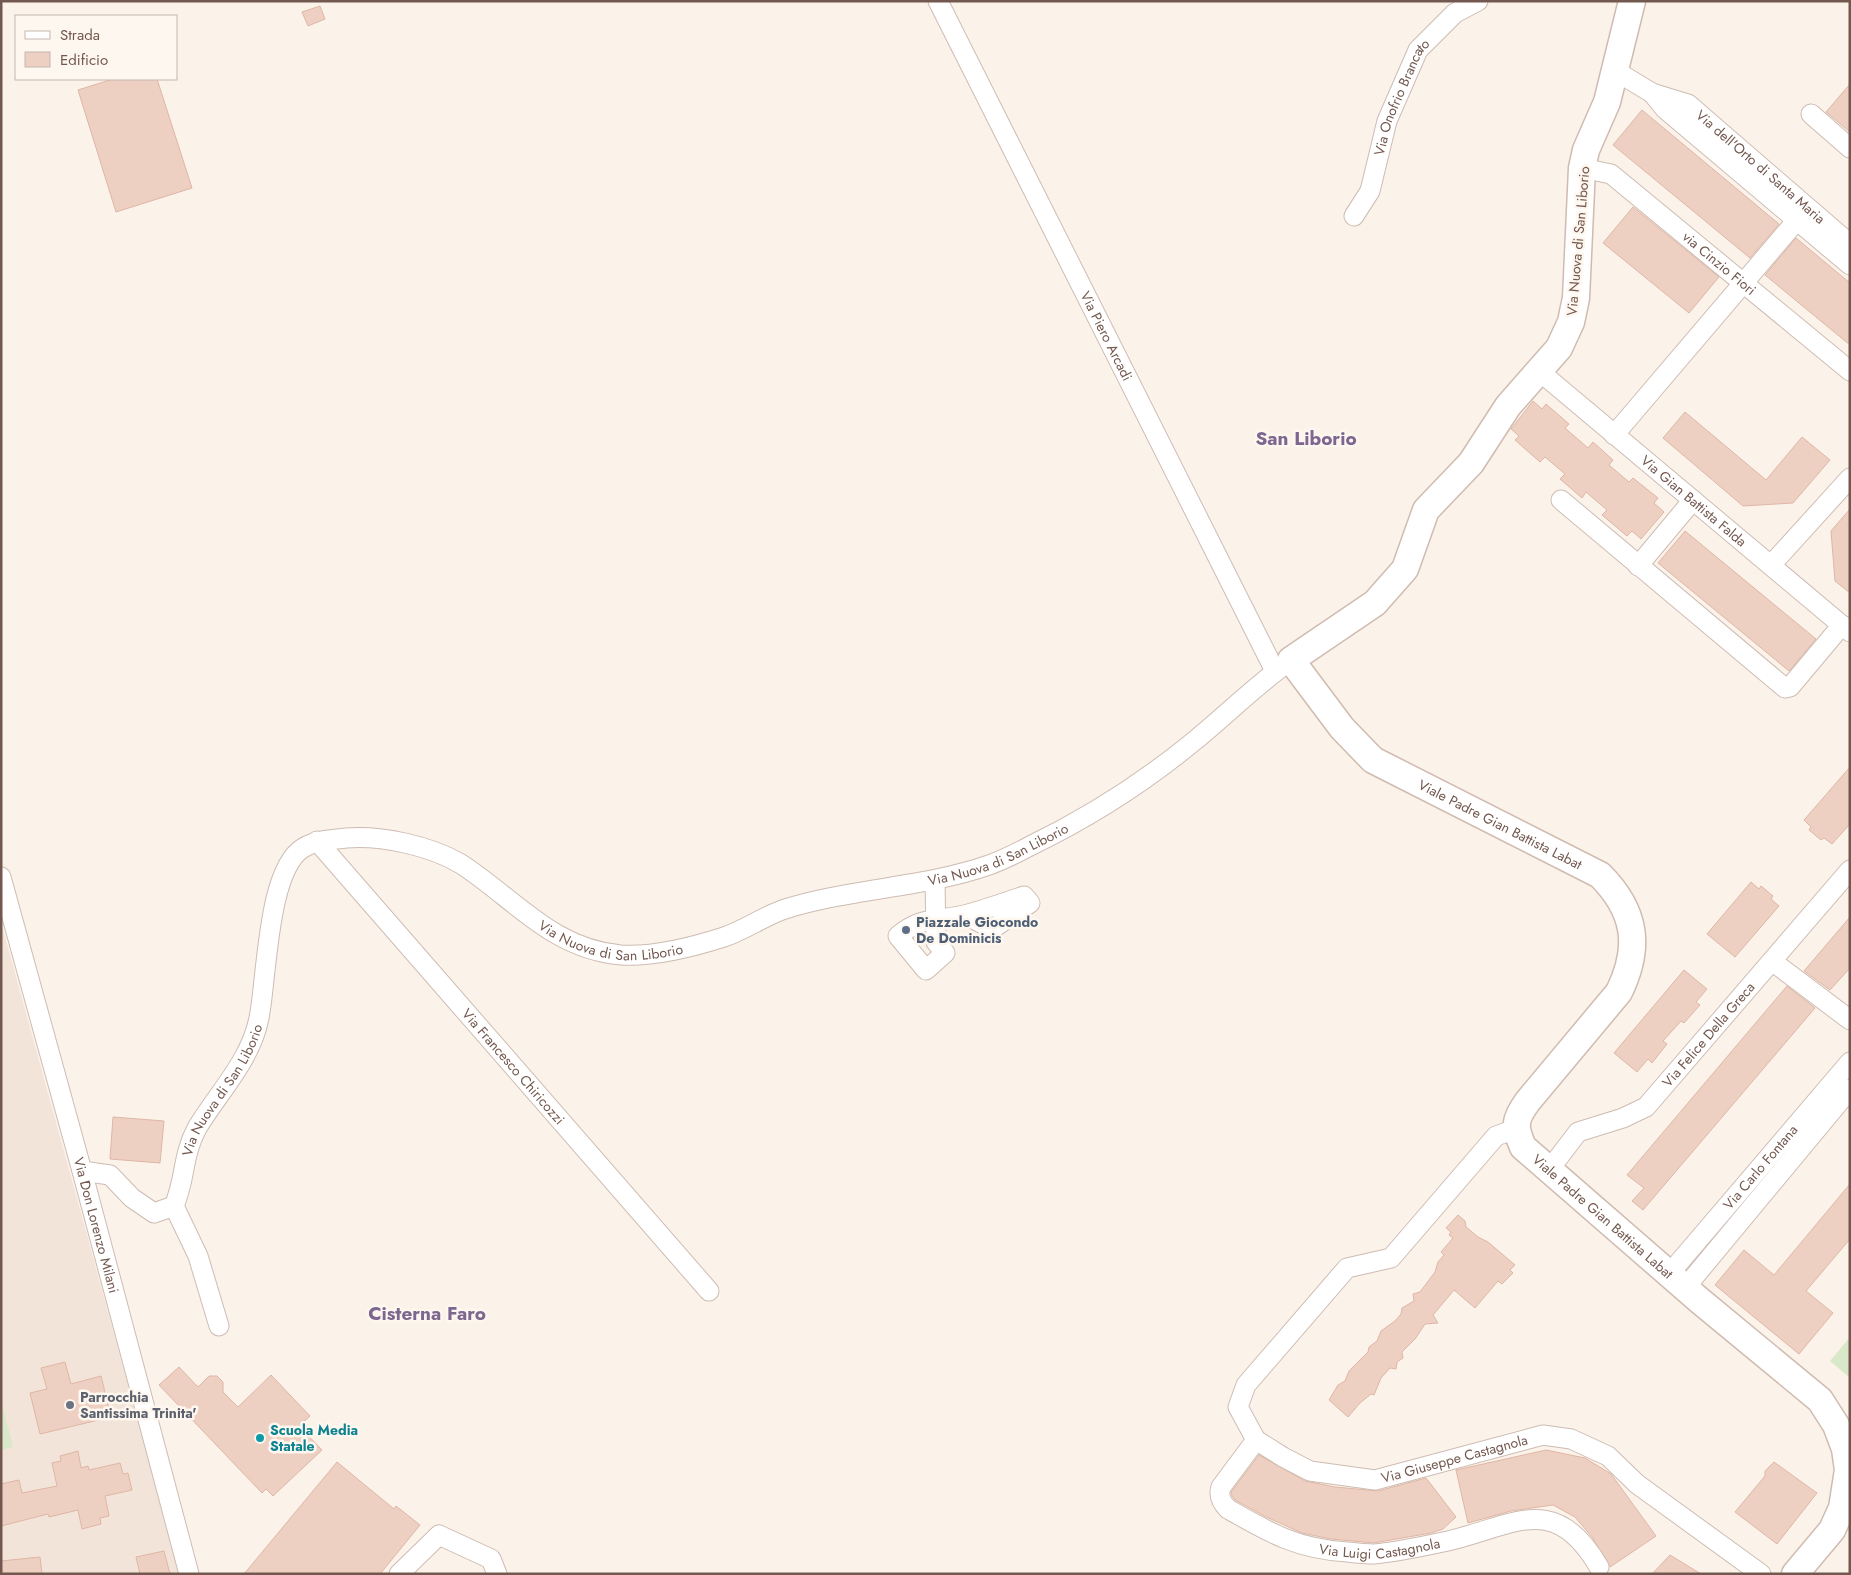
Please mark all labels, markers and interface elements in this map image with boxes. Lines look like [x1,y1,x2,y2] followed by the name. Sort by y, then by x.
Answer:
[15,15,178,80] legend
[60,24,100,46] text: Strada
[1369,34,1434,158] street label: Via Onofrio Brancato
[60,49,108,71] text: Edificio
[1691,105,1830,228] street label: Via dell'Orto di Santa Maria
[1562,165,1595,317] street label: Via Nuova di San Liborio
[1678,227,1760,300] street label: via Cinzio Fiori
[1076,288,1137,384] street label: Via Piero Arcadi
[1255,425,1357,452] district label: San Liborio
[1636,451,1751,551] street label: Via Gian Battista Falda
[1415,775,1586,875] street label: Viale Padre Gian Battista Labat
[926,818,1072,891] street label: Via Nuova di San Liborio
[916,912,1038,948] place label: Piazzale Giocondo De Dominicis
[534,915,685,965] street label: Via Nuova di San Liborio
[900,924,912,936] marker: Piazzale Giocondo De Dominicis
[1657,978,1759,1091] street label: Via Felice Della Greca
[457,1004,569,1129] street label: Via Francesco Chiricozzi
[177,1021,267,1158] street label: Via Nuova di San Liborio
[1718,1120,1802,1214] street label: Via Carlo Fontana
[1528,1149,1678,1284] street label: Viale Padre Gian Battista Labat
[69,1155,124,1295] street label: Via Don Lorenzo Milani
[368,1300,486,1327] district label: Cisterna Faro
[80,1387,197,1423] place label: Parrocchia Santissima Trinita'
[64,1399,76,1411] marker: Parrocchia Santissima Trinita'
[270,1420,358,1456] place label: Scuola Media Statale
[1379,1430,1530,1488] street label: Via Giuseppe Castagnola
[254,1432,266,1444] marker: Scuola Media Statale
[1317,1533,1442,1564] street label: Via Luigi Castagnola

